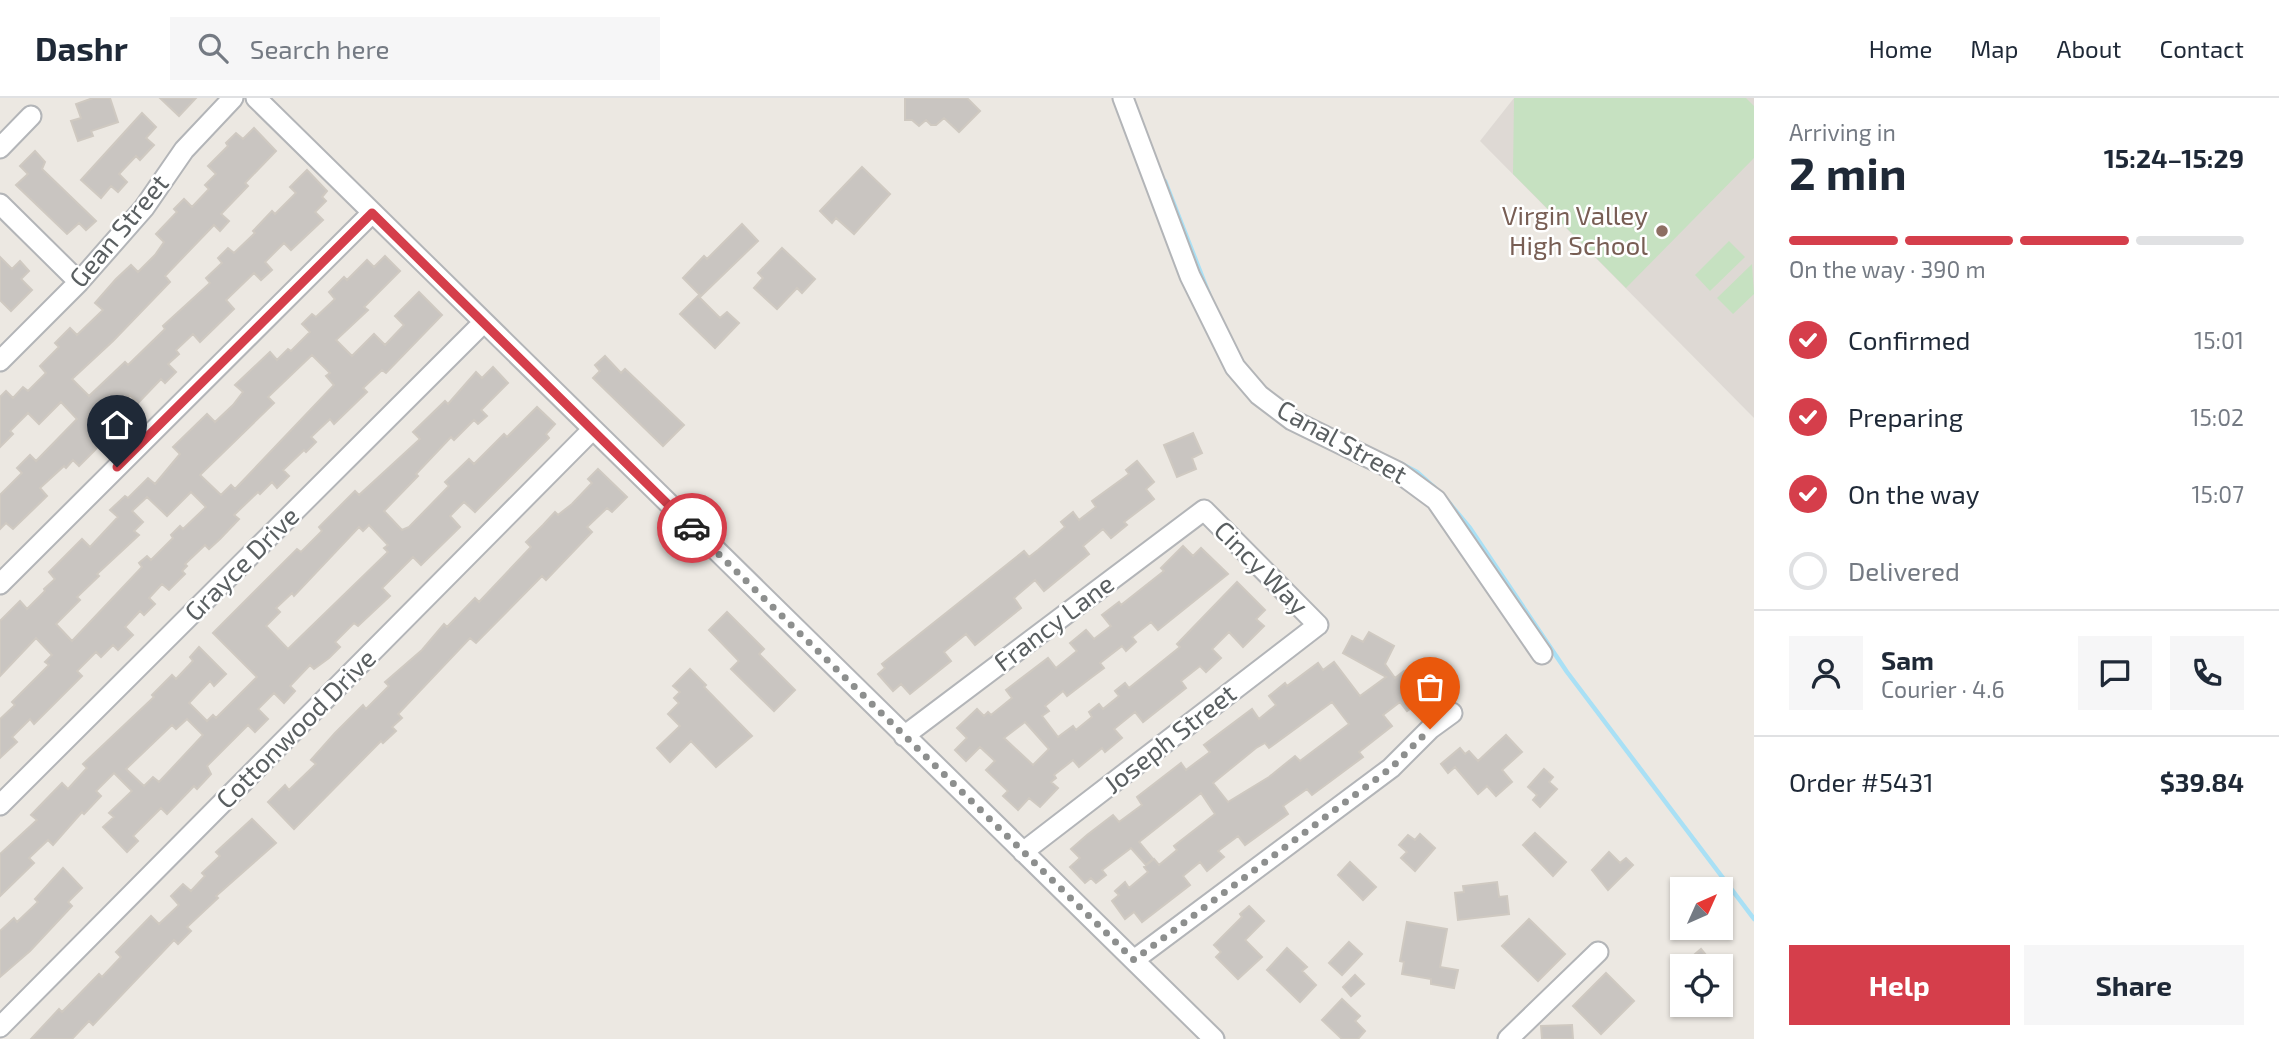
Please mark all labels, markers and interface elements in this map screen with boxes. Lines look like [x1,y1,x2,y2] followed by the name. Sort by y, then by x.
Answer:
[170,17,660,80] search box
[35,28,128,68] text: Dashr
[194,29,232,67] icon: search
[250,33,389,64] text: Search here
[1869,34,1932,63] text: Home
[1970,34,2018,63] text: Map
[2056,34,2122,63] text: About
[2160,34,2244,63] text: Contact
[1789,118,1896,146] text: Arriving in
[2104,142,2244,173] text: 15:24–15:29
[1789,144,1907,199] text: 2 min
[62,167,174,293] street label: Gean Street
[1502,199,1648,260] place label: Virgin Valley High School
[1654,223,1670,239] marker: Virgin Valley High School
[1789,255,1986,283] text: On the way · 390 m
[1789,321,1827,359] icon: check
[1848,324,1971,355] text: Confirmed
[2194,326,2244,354] text: 15:01
[1272,392,1413,489] street label: Canal Street
[87,395,147,467] pin
[1789,398,1827,436] icon: check
[1848,401,1963,432] text: Preparing
[2190,403,2244,431] text: 15:02
[98,406,136,444] icon: home
[1789,475,1827,513] icon: check
[1848,478,1979,509] text: On the way
[2191,480,2244,508] text: 15:07
[657,493,727,563] courier
[177,499,304,626] street label: Grayce Drive
[673,509,711,547] icon: car
[1209,514,1316,621] street label: Cincy Way
[1848,555,1960,586] text: Delivered
[987,567,1119,677] street label: Francy Lane
[1789,636,1863,710] button: person
[2078,636,2152,710] button: chat
[2170,636,2244,710] button: phone
[209,642,381,814] street label: Cottonwood Drive
[1881,644,1934,675] text: Sam
[1400,657,1460,729] pin
[1411,668,1449,706] icon: bag
[1881,675,2005,703] text: Courier · 4.6
[1097,677,1241,799] street label: Joseph Street
[1789,766,1934,797] text: Order #5431
[2160,766,2244,797] text: $39.84
[1670,877,1732,940] north arrow
[1670,877,1733,1017] map controls
[1789,945,2010,1025] button: Help
[2024,945,2244,1025] button: Share
[1670,954,1733,1017] button: locate

